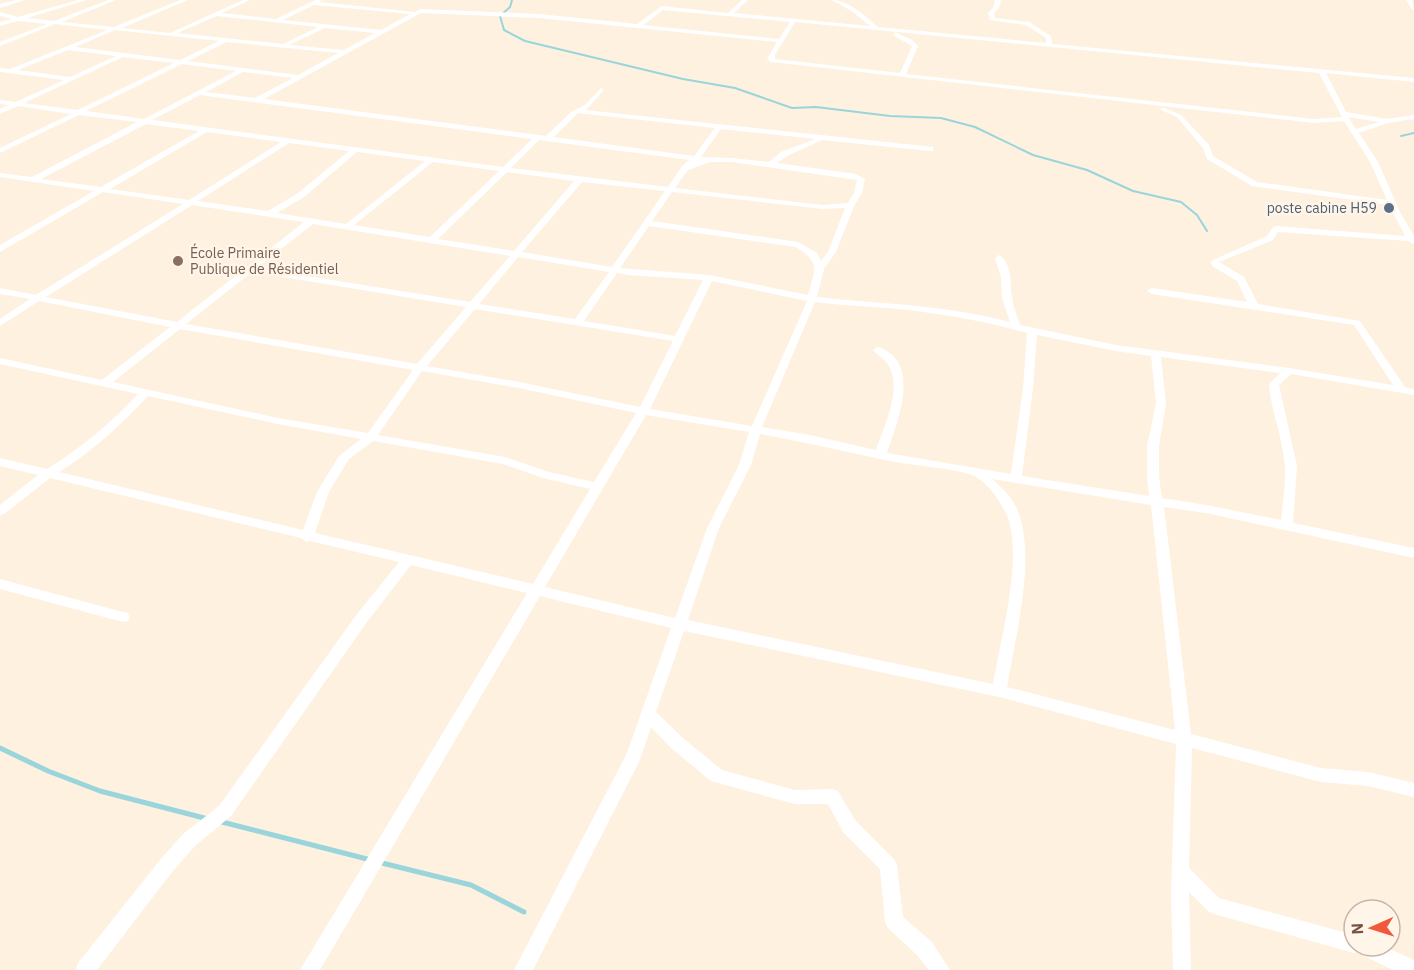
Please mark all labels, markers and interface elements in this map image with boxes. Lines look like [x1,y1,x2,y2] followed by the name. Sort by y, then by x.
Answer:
[1267,199,1377,217] place label: poste cabine H59
[1382,201,1396,215] marker: poste cabine H59
[190,243,339,278] place label: École Primaire Publique de Résidentiel
[171,254,185,268] marker: École Primaire Publique de Résidentiel
[1342,898,1402,958] north arrow
[1347,922,1367,935] text: N

